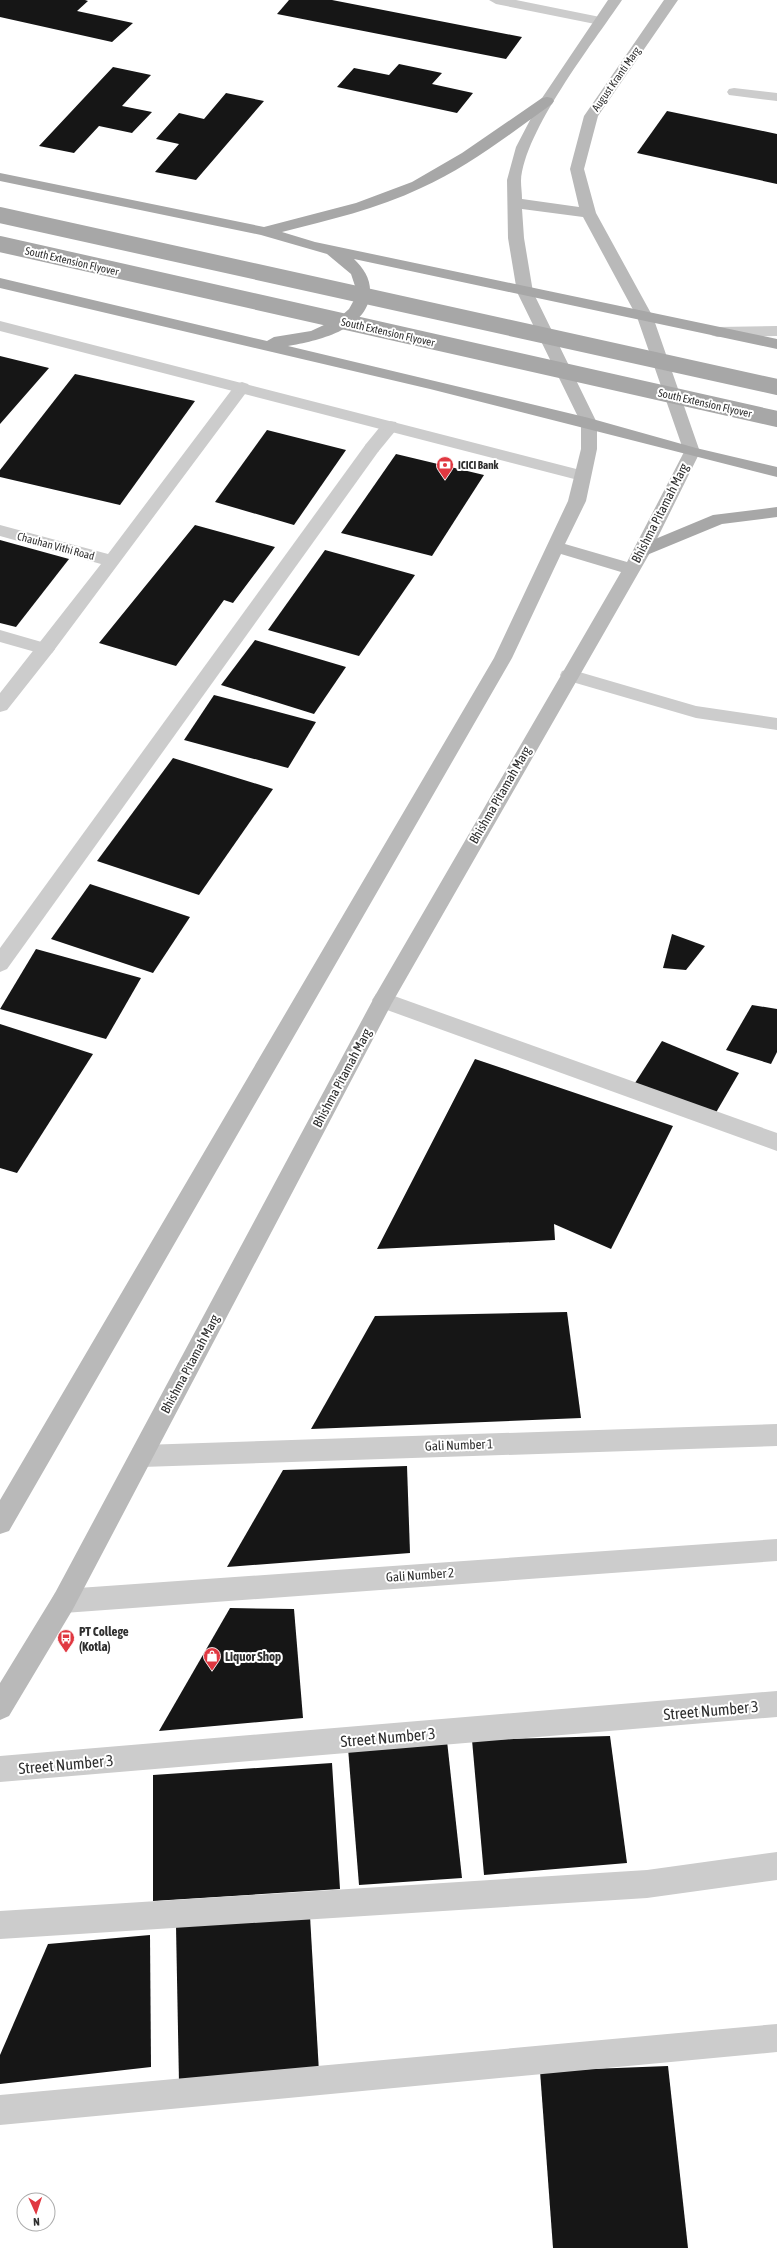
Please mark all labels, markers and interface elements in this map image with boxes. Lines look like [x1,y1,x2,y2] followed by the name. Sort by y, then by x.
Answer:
[589,44,643,113] street label: August Kranti Marg
[24,244,121,278] street label: South Extension Flyover
[340,315,437,349] street label: South Extension Flyover
[657,386,754,420] street label: South Extension Flyover
[435,455,455,480] bank icon: ICICI Bank
[458,459,498,471] place label: ICICI Bank
[628,460,692,565] street label: Bhishma Pitamah Marg
[16,530,96,562] street label: Chauhan Vithi Road
[466,743,534,846] street label: Bhishma Pitamah Marg
[310,1026,375,1130] street label: Bhishma Pitamah Marg
[158,1312,223,1416] street label: Bhishma Pitamah Marg
[425,1436,493,1454] street label: Gali Number 1
[385,1565,455,1585] street label: Gali Number 2
[79,1624,129,1654] place label: PT College (Kotla)
[56,1628,76,1653] bus stop icon: PT College (Kotla)
[202,1646,222,1671] shop icon: Liquor Shop
[225,1649,281,1664] place label: Liquor Shop
[663,1697,759,1723] street label: Street Number 3
[340,1724,436,1750] street label: Street Number 3
[18,1751,114,1777] street label: Street Number 3
[16,2192,56,2232] north arrow
[33,2216,40,2228] text: N

